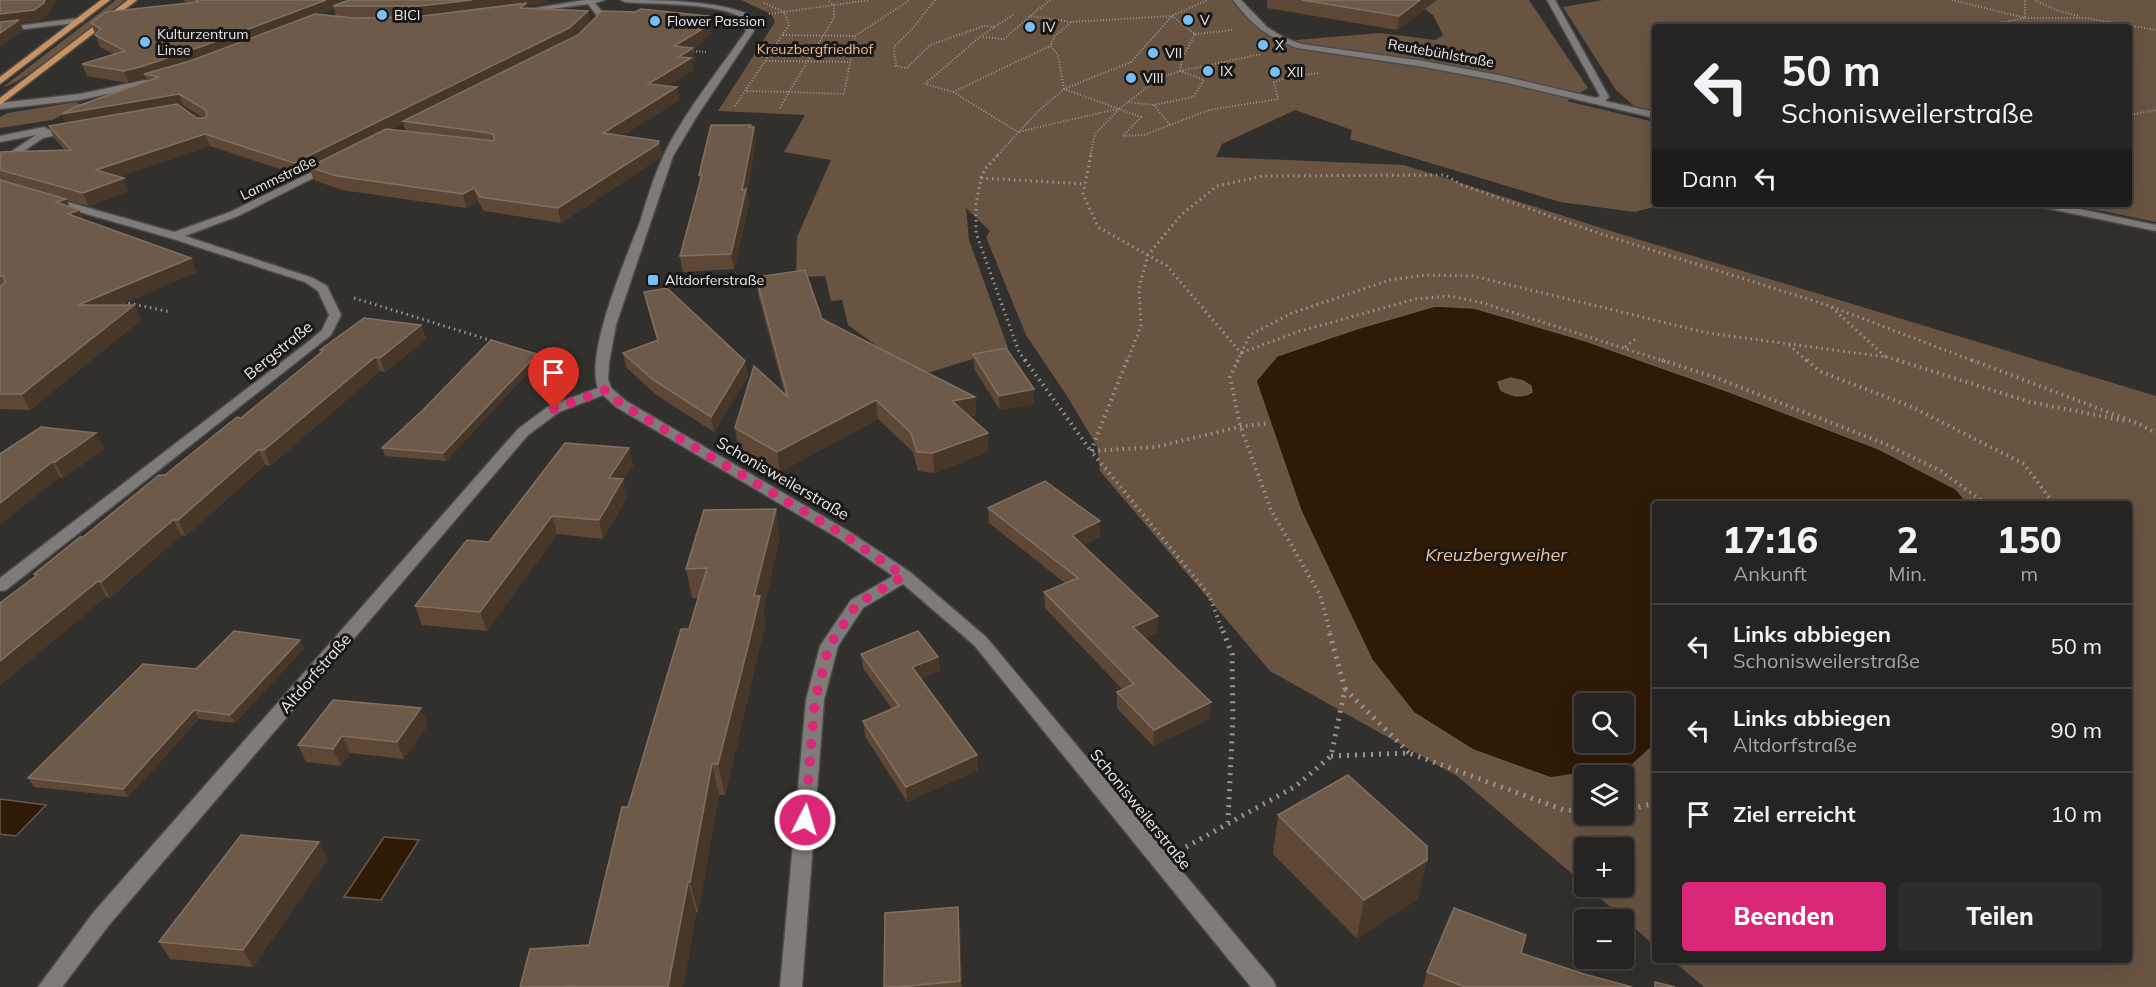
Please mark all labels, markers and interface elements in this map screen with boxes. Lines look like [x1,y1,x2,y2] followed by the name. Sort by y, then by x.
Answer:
[394,6,420,24] place label: BICI
[375,8,389,22] marker: BICI
[1200,11,1210,29] place label: V
[667,12,765,30] place label: Flower Passion
[1181,13,1195,27] marker: V
[648,14,662,28] marker: Flower Passion
[1042,18,1056,36] place label: IV
[1023,20,1037,34] marker: IV
[157,25,249,59] place label: Kulturzentrum Linse
[138,35,152,49] marker: Kulturzentrum Linse
[1387,35,1495,71] street label: Reutebühlstraße
[1275,36,1284,54] place label: X
[1256,38,1270,52] marker: X
[757,40,873,58] park label: Kreuzbergfriedhof
[1165,44,1182,62] place label: VII
[1781,44,1881,97] text: 50 m
[1146,46,1160,60] marker: VII
[1682,48,1760,126] icon: left
[1220,62,1233,80] place label: IX
[1287,63,1303,81] place label: XII
[1201,64,1215,78] marker: IX
[1268,65,1282,79] marker: XII
[1143,69,1164,87] place label: VIII
[1124,71,1138,85] marker: VIII
[1781,96,2033,130] text: Schonisweilerstraße
[237,152,319,204] street label: Lammstraße
[1749,162,1782,195] icon: left
[1682,165,1737,193] text: Dann
[665,271,764,289] place label: Altdorferstraße
[646,273,660,287] marker: Altdorferstraße
[240,316,316,384] street label: Bergstraße
[528,347,579,409] pin
[537,356,570,389] icon: arrive
[713,432,853,524] street label: Schonisweilerstraße
[1722,517,1818,562] text: 17:16
[1897,517,1918,562] text: 2
[1997,517,2062,562] text: 150
[1425,543,1568,566] water label: Kreuzbergweiher
[1734,561,1807,586] text: Ankunft
[1888,561,1927,586] text: Min.
[2020,561,2038,586] text: m
[1733,620,1891,648] text: Links abbiegen
[275,629,355,717] street label: Altdorfstraße
[1682,630,1715,663] icon: left
[2051,632,2102,660] text: 50 m
[1733,648,1920,673] text: Schonisweilerstraße
[1574,693,1634,969] map controls
[1574,693,1634,753] button: search
[1733,704,1891,732] text: Links abbiegen
[1682,714,1715,747] icon: left
[2051,716,2102,744] text: 90 m
[1733,732,1857,757] text: Altdorfstraße
[1086,745,1196,873] street label: Schonisweilerstraße
[1574,765,1634,825] button: layers
[773,788,837,852] position arrow
[1682,798,1715,831] icon: arrive
[1733,800,1856,828] text: Ziel erreicht
[2051,800,2102,828] text: 10 m
[1574,837,1634,897] button: +
[1682,882,1886,951] button: Beenden
[1898,882,2102,951] button: Teilen
[1574,909,1634,969] button: −

